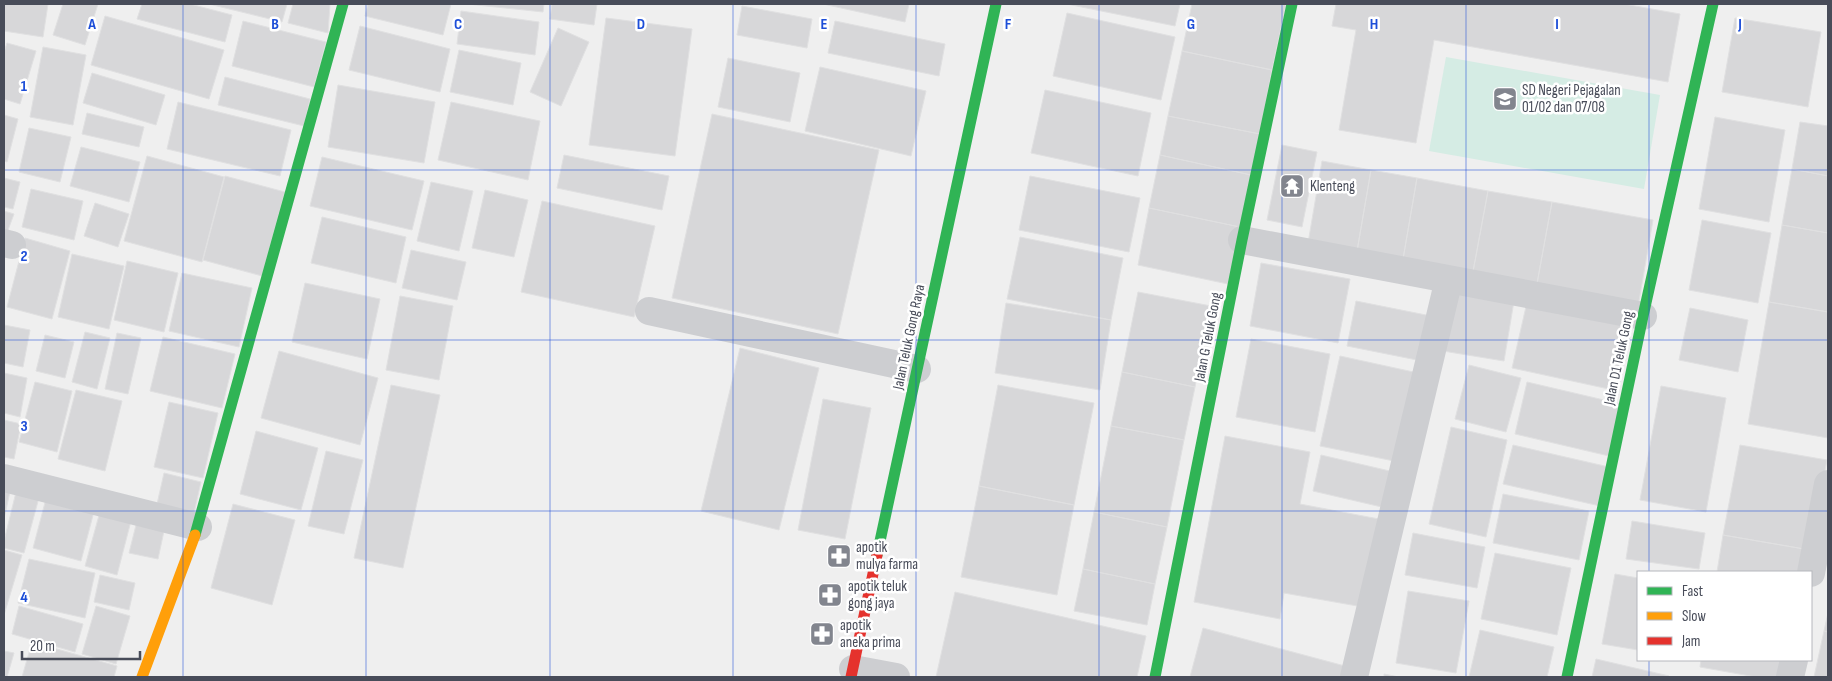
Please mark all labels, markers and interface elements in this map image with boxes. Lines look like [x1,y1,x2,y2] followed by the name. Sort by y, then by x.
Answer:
[87,15,96,34] text: A
[271,15,279,34] text: B
[454,15,462,34] text: C
[637,15,645,34] text: D
[821,15,828,34] text: E
[1005,15,1012,34] text: F
[1187,15,1195,34] text: G
[1370,15,1378,34] text: H
[1555,15,1559,34] text: I
[1737,15,1742,34] text: J
[21,77,28,96] text: 1
[1522,81,1621,117] place label: SD Negeri Pejagalan 01/02 dan 07/08
[1492,86,1518,112] school or university icon: SD Negeri Pejagalan 01/02 dan 07/08
[1279,173,1305,199] temple icon: Klenteng
[1310,177,1355,196] place label: Klenteng
[20,247,28,266] text: 2
[888,283,929,392] street label: Jalan Teluk Gong Raya
[1190,291,1226,384] street label: Jalan G Teluk Gong
[1600,309,1638,408] street label: Jalan D1 Teluk Gong
[20,417,28,436] text: 3
[856,538,918,574] place label: apotik mulya farma
[826,543,852,569] pharmacy icon: apotik mulya farma
[1637,571,1812,661] legend
[848,577,907,613] place label: apotik teluk gong jaya
[817,582,843,608] pharmacy icon: apotik teluk gong jaya
[1682,582,1704,601] text: Fast
[20,588,28,607] text: 4
[1682,607,1706,626] text: Slow
[840,616,901,652] place label: apotik aneka prima
[809,621,835,647] pharmacy icon: apotik aneka prima
[22,628,140,660] scale bar
[1681,632,1700,651] text: Jam
[30,637,55,656] text: 20 m

